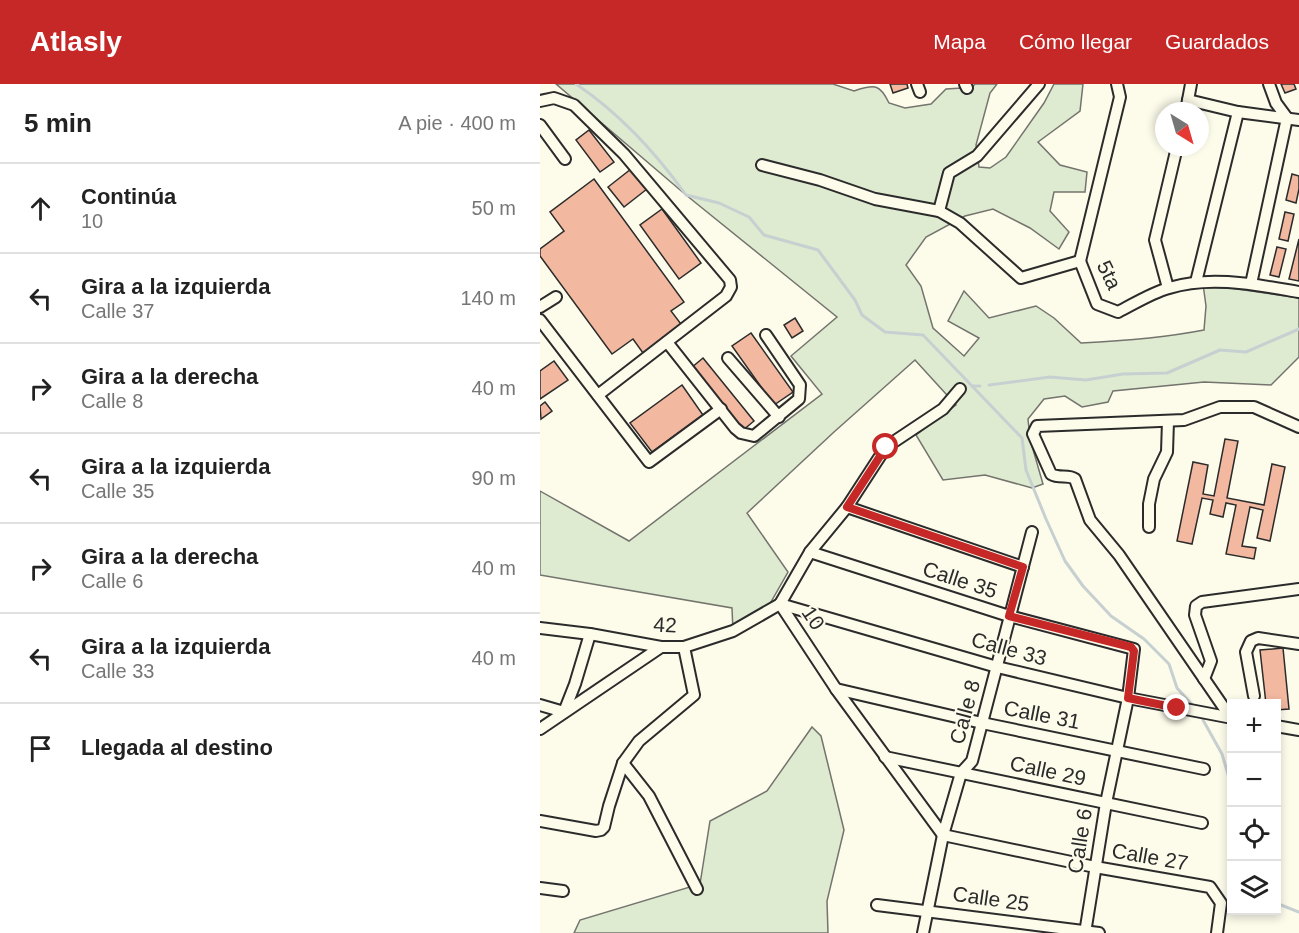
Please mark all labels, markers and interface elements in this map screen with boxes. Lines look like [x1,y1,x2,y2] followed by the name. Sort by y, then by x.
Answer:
[30,26,122,57] text: Atlasly
[933,30,986,53] text: Mapa
[1019,30,1132,53] text: Cómo llegar
[1165,30,1269,53] text: Guardados
[1155,102,1209,156] north arrow
[24,108,92,138] text: 5 min
[398,112,516,134] text: A pie · 400 m
[81,184,176,209] text: Continúa
[24,192,57,225] icon: ahead
[472,197,516,219] text: 50 m
[81,210,103,232] text: 10
[1093,257,1126,293] street label: 5ta
[81,274,271,299] text: Gira a la izquierda
[24,282,57,315] icon: left
[460,287,516,309] text: 140 m
[81,300,154,322] text: Calle 37
[81,364,258,389] text: Gira a la derecha
[24,372,57,405] icon: right
[472,377,516,399] text: 40 m
[81,390,143,412] text: Calle 8
[872,433,898,459] route start
[81,454,271,479] text: Gira a la izquierda
[24,462,57,495] icon: left
[472,467,516,489] text: 90 m
[81,480,154,502] text: Calle 35
[81,544,258,569] text: Gira a la derecha
[24,552,57,585] icon: right
[472,557,516,579] text: 40 m
[920,557,1000,602] street label: Calle 35
[81,570,143,592] text: Calle 6
[797,602,829,634] street label: 10
[653,612,677,637] street label: 42
[969,627,1049,670] street label: Calle 33
[81,634,271,659] text: Gira a la izquierda
[24,642,57,675] icon: left
[472,647,516,669] text: 40 m
[81,660,154,682] text: Calle 33
[945,677,984,746] street label: Calle 8
[1163,694,1189,720] route end
[1002,696,1082,733] street label: Calle 31
[1227,699,1281,915] map controls
[1227,699,1281,753] button: +
[24,732,57,765] icon: arrive
[81,735,273,760] text: Llegada al destino
[1008,751,1088,790] street label: Calle 29
[1227,753,1281,807] button: −
[1063,807,1096,875] street label: Calle 6
[1227,807,1281,861] button: locate
[1110,838,1190,875] street label: Calle 27
[1227,861,1281,915] button: layers
[951,882,1031,915] street label: Calle 25

